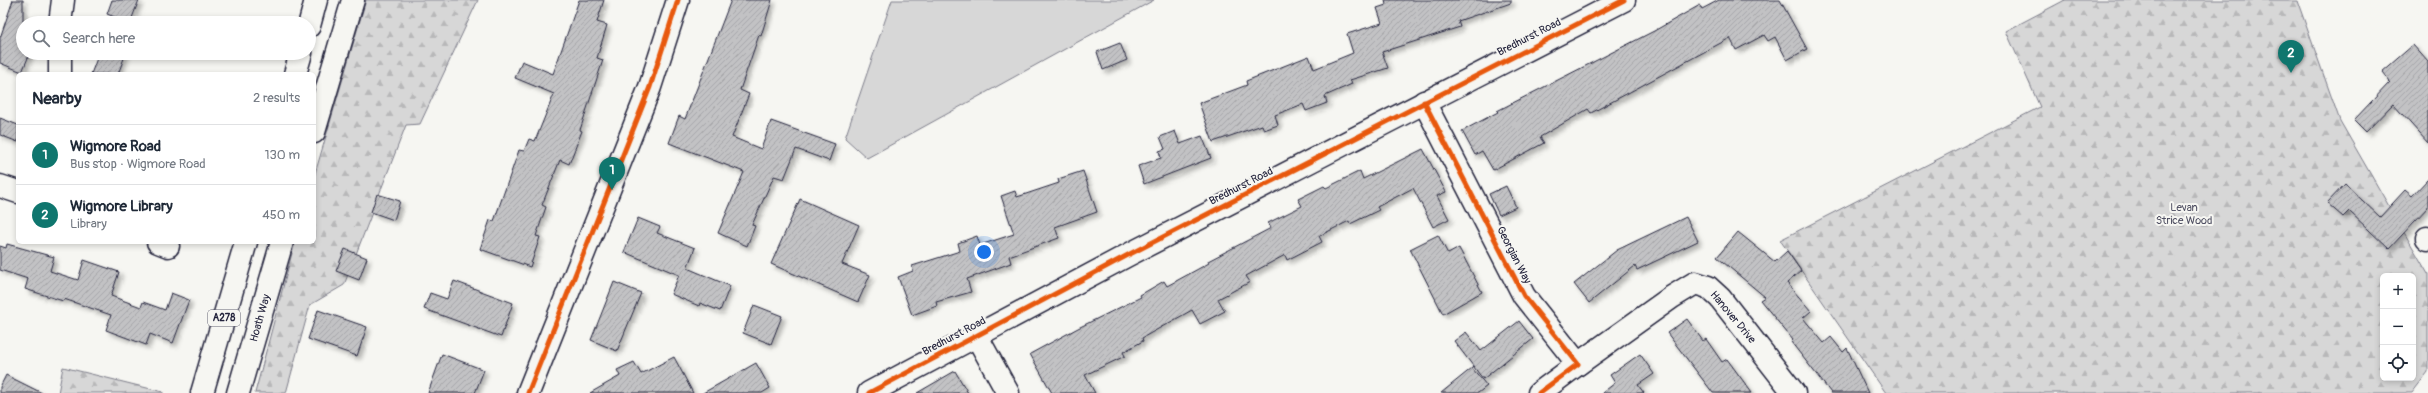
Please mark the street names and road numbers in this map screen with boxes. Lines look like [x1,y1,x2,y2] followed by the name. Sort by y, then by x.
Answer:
[1495,15,1563,59] street label: Bredhurst Road
[1207,164,1275,208] street label: Bredhurst Road
[1494,224,1534,286] street label: Georgian Way
[1707,288,1759,346] street label: Hanover Drive
[247,292,273,343] street label: Hoath Way
[208,310,240,326] road number: A278
[920,314,988,358] street label: Bredhurst Road

